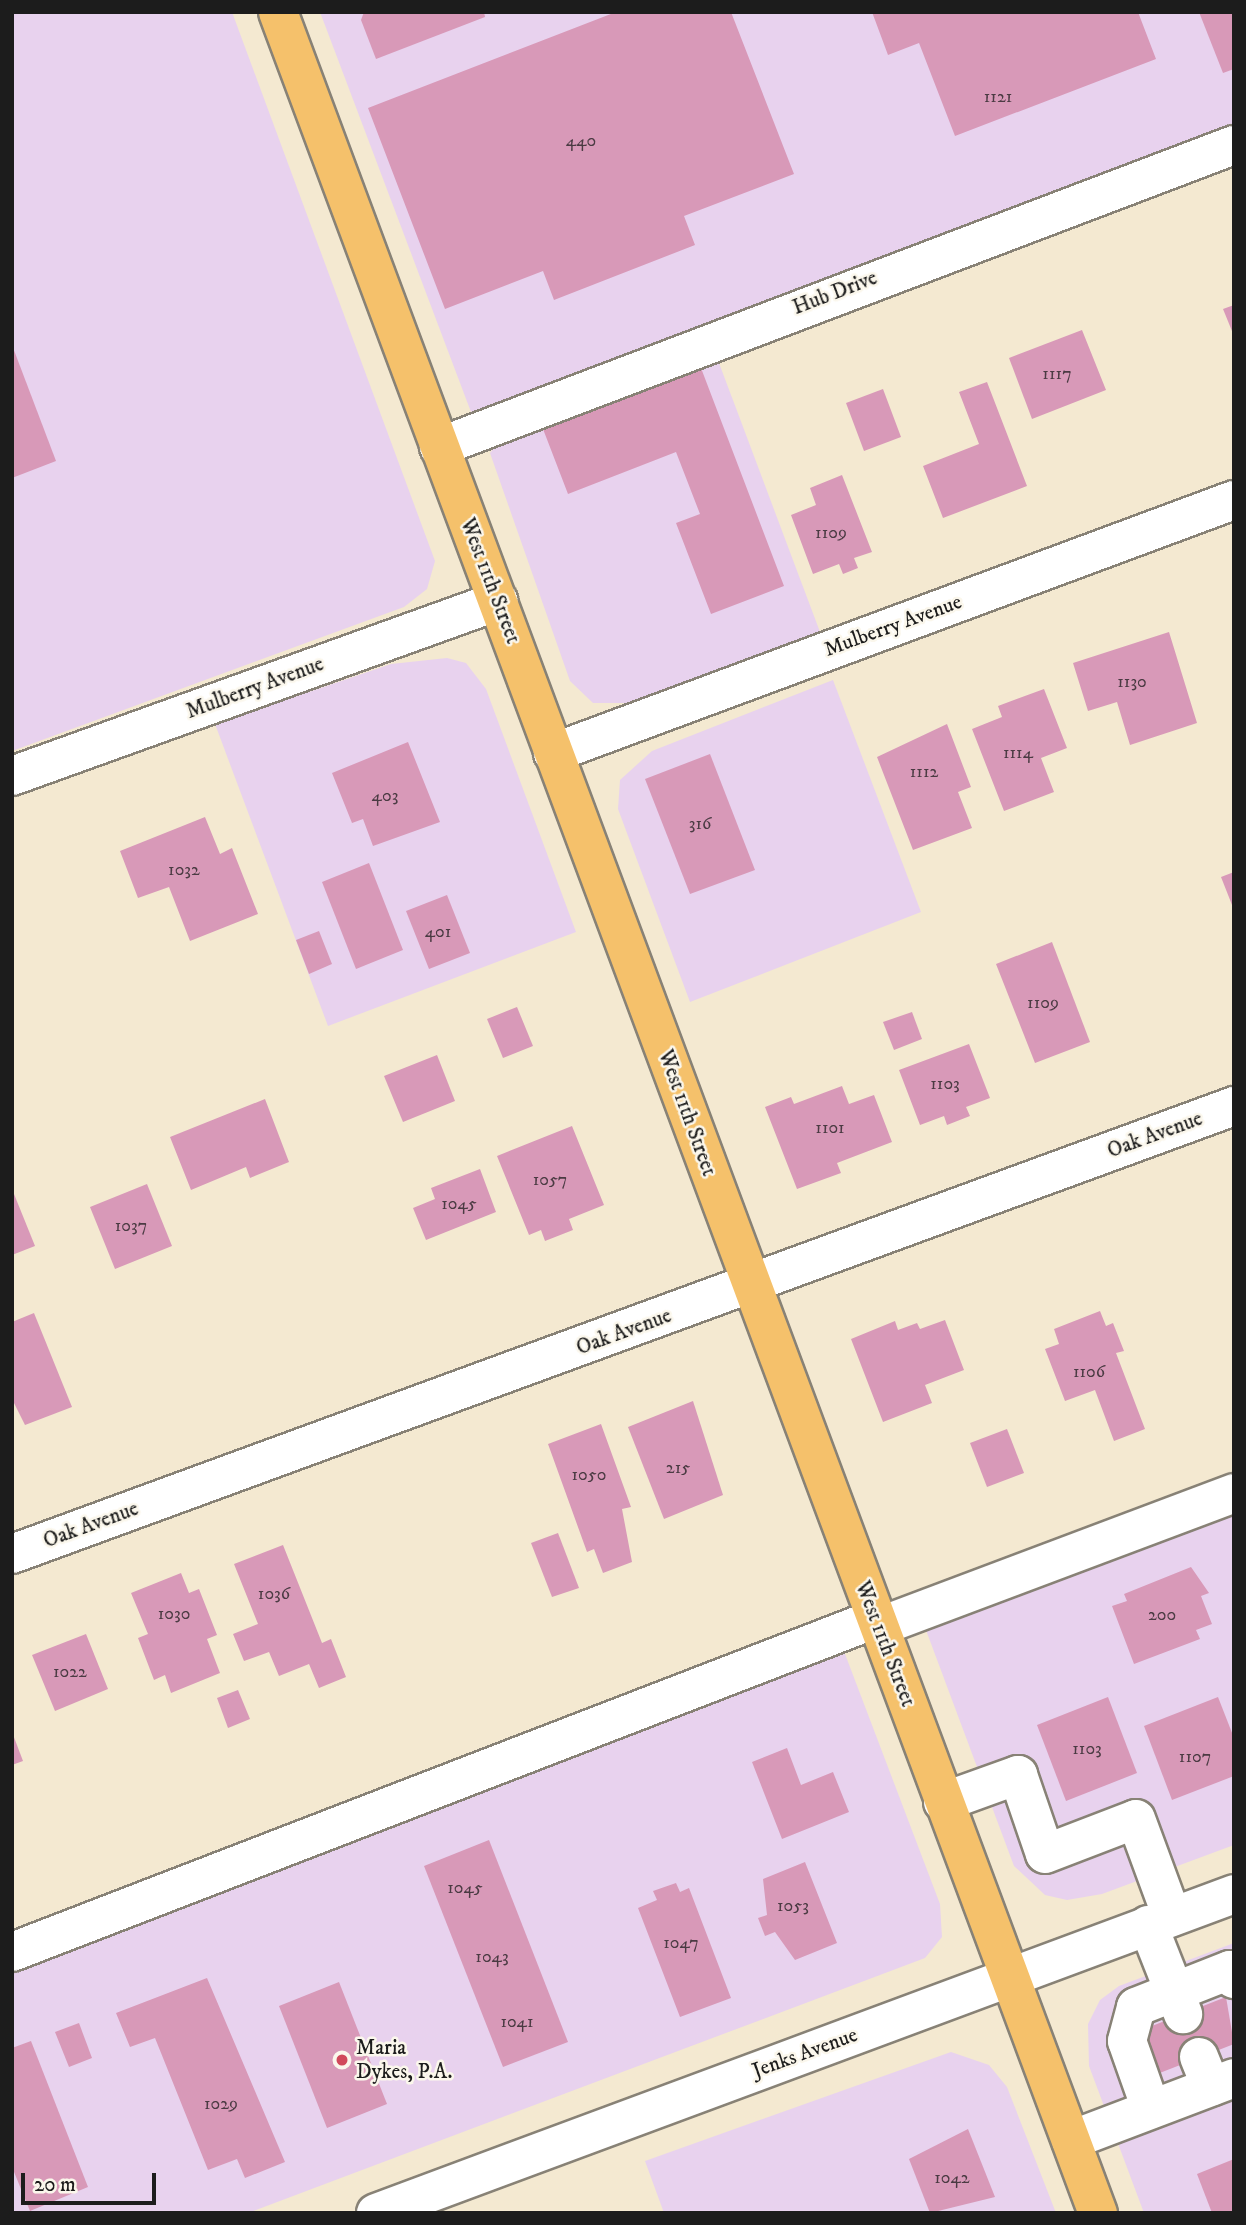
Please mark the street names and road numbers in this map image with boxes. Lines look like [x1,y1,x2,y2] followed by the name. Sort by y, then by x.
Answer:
[789,265,881,321] street label: Hub Drive
[454,515,526,647] street label: West 11th Street
[821,589,965,663] street label: Mulberry Avenue
[183,651,327,725] street label: Mulberry Avenue
[653,1046,721,1180] street label: West 11th Street
[1104,1106,1206,1164] street label: Oak Avenue
[573,1303,675,1361] street label: Oak Avenue
[40,1496,142,1554] street label: Oak Avenue
[849,1578,921,1710] street label: West 11th Street
[749,2022,861,2084] street label: Jenks Avenue

